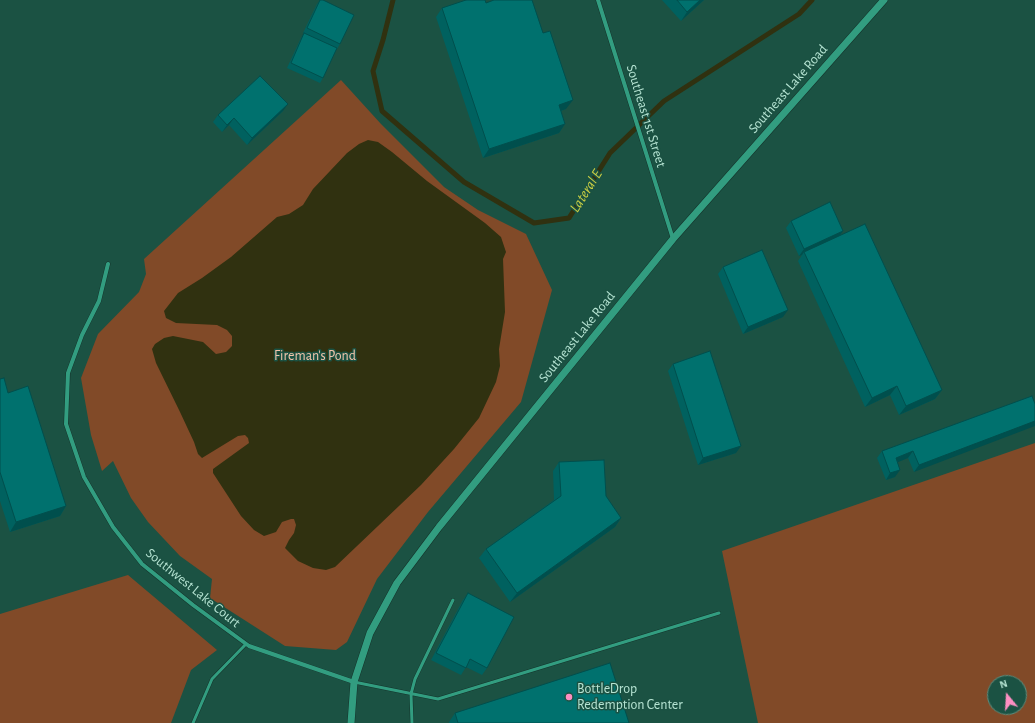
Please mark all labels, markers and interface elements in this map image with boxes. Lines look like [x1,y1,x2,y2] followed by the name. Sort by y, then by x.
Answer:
[745,41,831,137] street label: Southeast Lake Road
[622,63,670,169] street label: Southeast 1st Street
[566,166,606,216] water label: Lateral E
[535,288,619,386] street label: Southeast Lake Road
[274,348,356,364] park label: Fireman's Pond
[142,545,244,631] street label: Southwest Lake Court
[987,675,1027,715] north arrow
[998,678,1009,690] text: N
[577,681,683,714] place label: BottleDrop Redemption Center
[564,692,574,702] marker: BottleDrop Redemption Center

